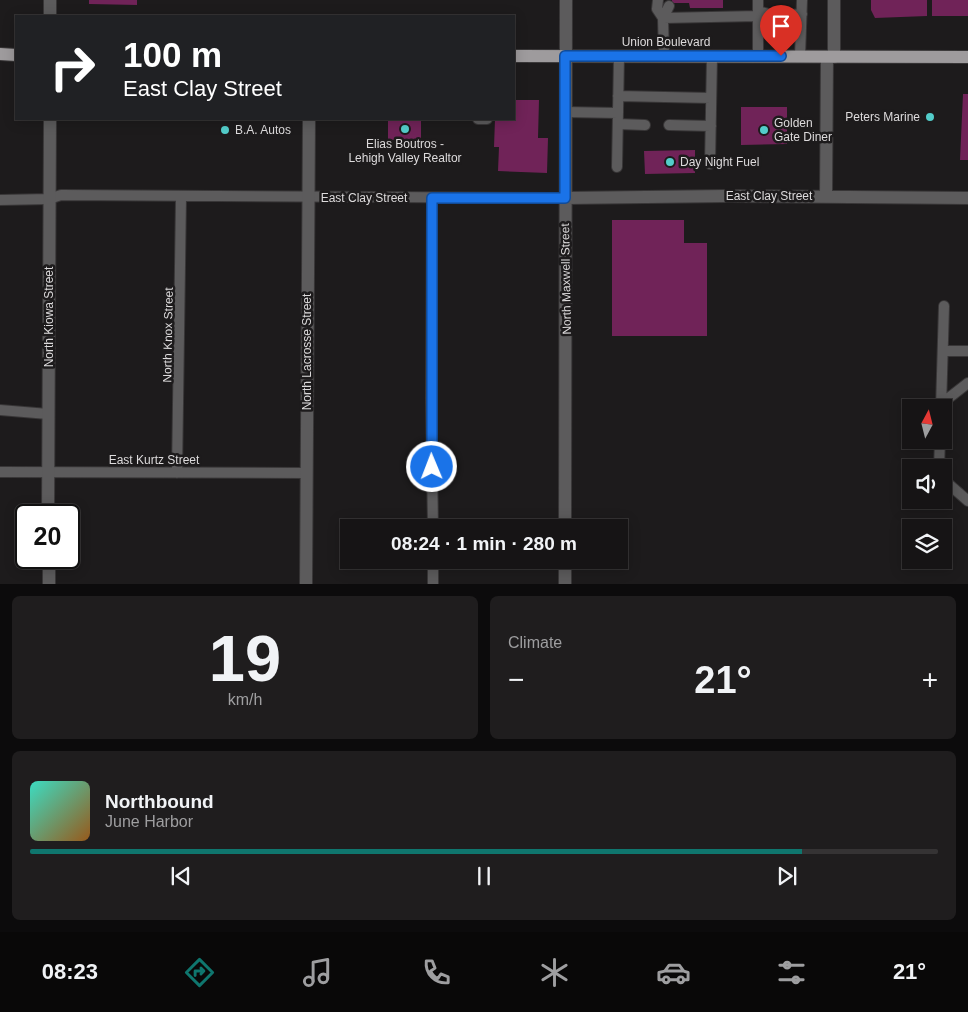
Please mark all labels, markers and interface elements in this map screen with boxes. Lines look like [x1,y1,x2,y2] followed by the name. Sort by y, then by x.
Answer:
[760,5,802,56] pin
[767,12,795,40] icon: arrive
[40,35,105,100] icon: right
[123,35,222,74] text: 100 m
[622,35,710,49] street label: Union Boulevard
[123,76,282,101] text: East Clay Street
[845,110,920,124] place label: Peters Marine
[924,111,936,123] marker: Peters Marine
[774,116,832,144] place label: Golden Gate Diner
[235,123,291,137] place label: B.A. Autos
[399,123,411,135] marker: Elias Boutros - Lehigh Valley Realtor
[219,124,231,136] marker: B.A. Autos
[758,124,770,136] marker: Golden Gate Diner
[348,137,462,165] place label: Elias Boutros - Lehigh Valley Realtor
[680,155,759,169] place label: Day Night Fuel
[664,156,676,168] marker: Day Night Fuel
[726,189,813,203] street label: East Clay Street
[321,191,408,205] street label: East Clay Street
[558,223,574,335] street label: North Maxwell Street
[42,266,56,367] street label: North Kiowa Street
[160,287,176,383] street label: North Knox Street
[300,293,314,410] street label: North Lacrosse Street
[902,399,952,449] north arrow
[902,399,952,569] map controls
[405,440,457,492] position arrow
[109,453,200,467] street label: East Kurtz Street
[902,459,952,509] button: sound
[15,504,80,569] speed limit sign: 20
[902,519,952,569] button: layers
[391,533,577,554] text: 08:24 · 1 min · 280 m
[209,622,281,695] text: 19
[508,634,562,651] text: Climate
[694,659,752,701] text: 21°
[508,664,524,695] text: −
[922,664,938,695] text: +
[228,691,262,708] text: km/h
[105,791,214,812] text: Northbound
[105,813,193,830] text: June Harbor
[167,862,195,890] icon: previous
[470,862,498,890] icon: pause
[773,862,801,890] icon: next
[182,955,217,990] icon: directions
[300,955,335,990] icon: music
[419,955,454,990] icon: phone
[537,955,572,990] icon: climate
[656,955,691,990] icon: car
[774,955,809,990] icon: filters
[42,959,98,984] text: 08:23
[893,959,926,984] text: 21°

